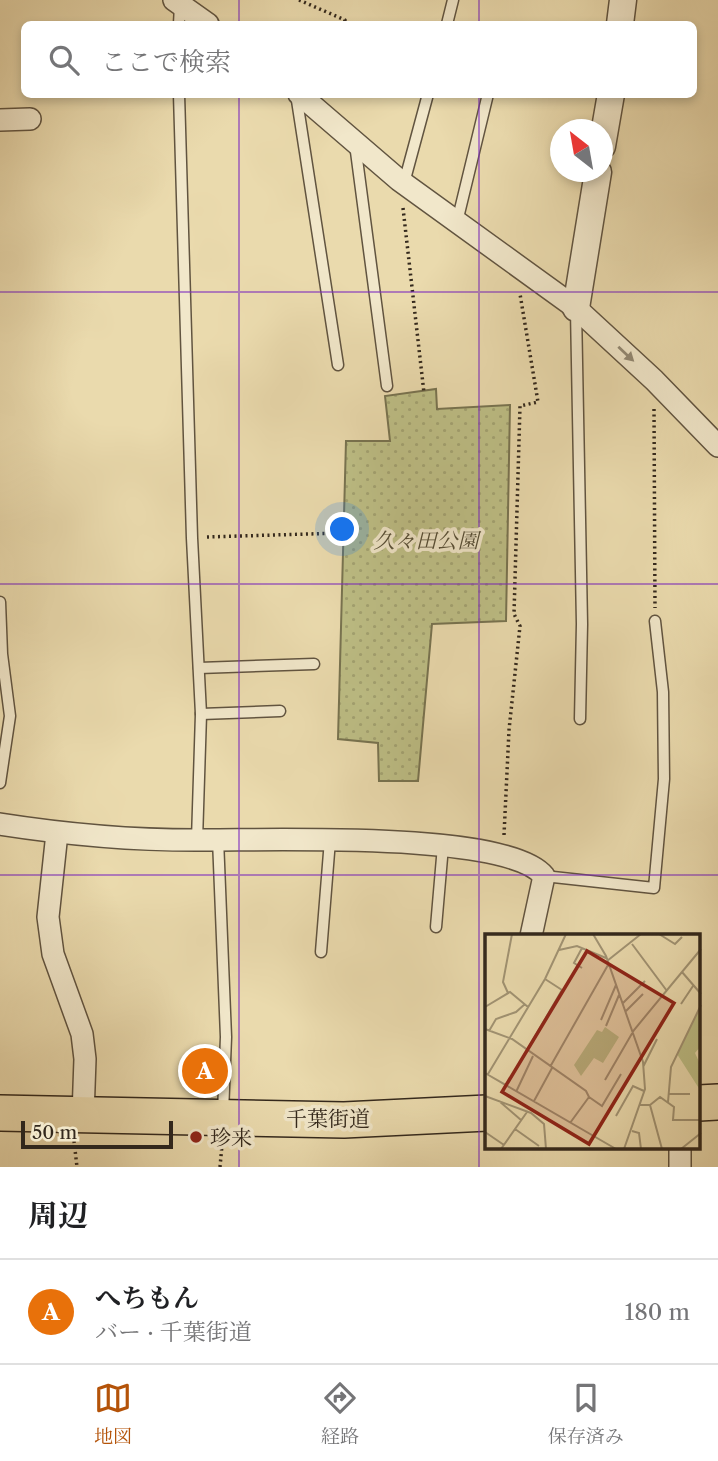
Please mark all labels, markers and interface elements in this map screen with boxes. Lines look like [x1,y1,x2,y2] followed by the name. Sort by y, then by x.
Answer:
[21,21,697,98] search box
[45,41,83,79] icon: search
[101,46,231,78] text: ここで検索
[550,119,613,182] north arrow
[617,345,634,361] one-way arrow
[325,512,359,546] your location
[374,528,481,553] park label: 久々田公園
[485,934,700,1150] inset map
[182,1045,228,1097] pin: A
[286,1106,370,1131] street label: 千葉街道
[21,1118,173,1150] scale bar
[32,1121,77,1144] text: 50 m
[210,1125,252,1150] place label: 珍来
[188,1129,204,1145] marker: 珍来
[28,1197,88,1234] text: 周辺
[95,1282,199,1314] text: へちもん
[42,1298,60,1326] text: A
[625,1298,690,1326] text: 180 m
[95,1318,252,1346] text: バー · 千葉街道
[94,1379,132,1448] tab: 地図
[321,1379,359,1448] tab: 経路
[548,1379,624,1448] tab: 保存済み

